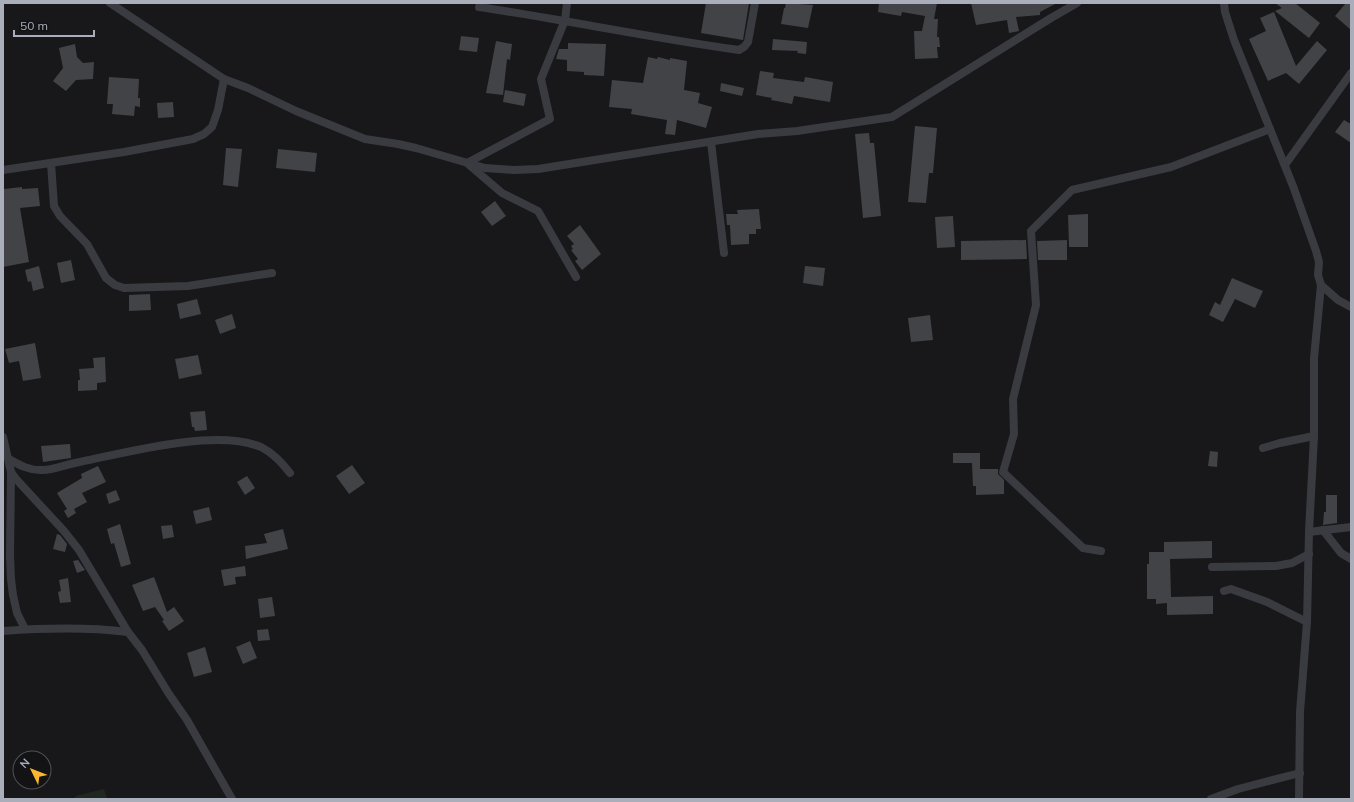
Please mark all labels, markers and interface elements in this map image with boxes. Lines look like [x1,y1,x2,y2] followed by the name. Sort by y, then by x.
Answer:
[14,12,94,38] scale bar
[20,18,48,33] text: 50 m
[12,750,52,790] north arrow
[17,755,33,771] text: N

